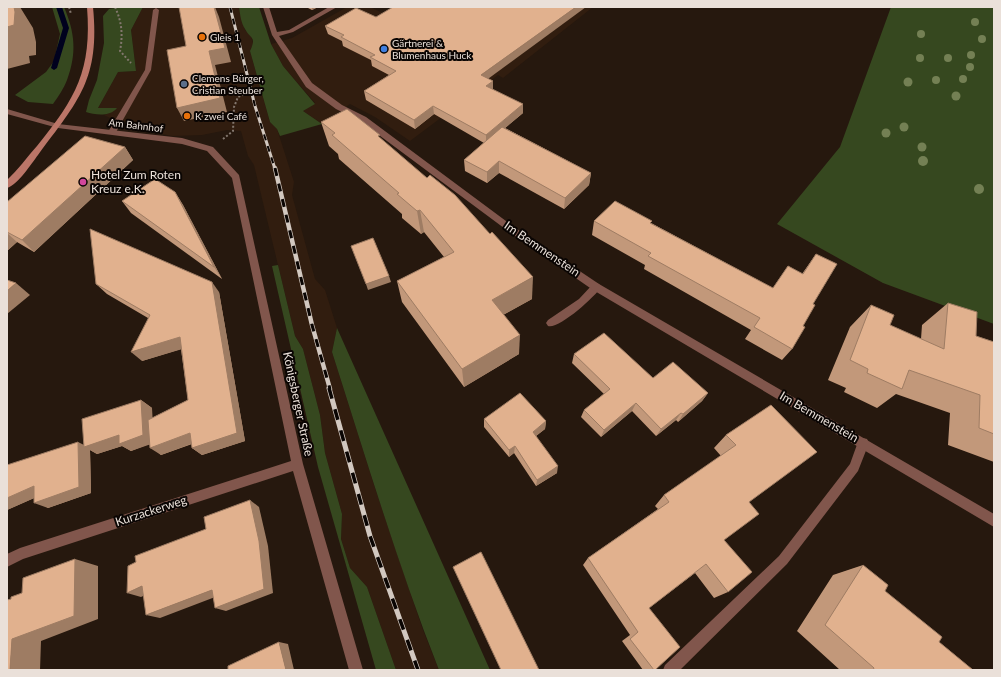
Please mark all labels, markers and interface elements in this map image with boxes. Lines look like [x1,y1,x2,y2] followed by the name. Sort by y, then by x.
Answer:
[210,31,240,43] place label: Gleis 1
[197,32,207,42] marker: Gleis 1
[392,37,472,61] place label: Gärtnerei & Blumenhaus Huck
[379,44,389,54] marker: Gärtnerei & Blumenhaus Huck
[192,72,264,96] place label: Clemens Bürger, Cristian Steuber
[179,79,189,89] marker: Clemens Bürger, Cristian Steuber
[195,110,247,122] place label: K zwei Café
[182,111,192,121] marker: K zwei Café
[108,116,164,134] street label: Am Bahnhof
[91,167,181,196] place label: Hotel Zum Roten Kreuz e.K.
[78,177,88,187] marker: Hotel Zum Roten Kreuz e.K.
[501,218,583,280] street label: Im Bemmenstein
[280,350,317,457] street label: Königsberger Straße
[777,388,861,445] street label: Im Bemmenstein
[113,492,188,529] street label: Kurzackerweg

